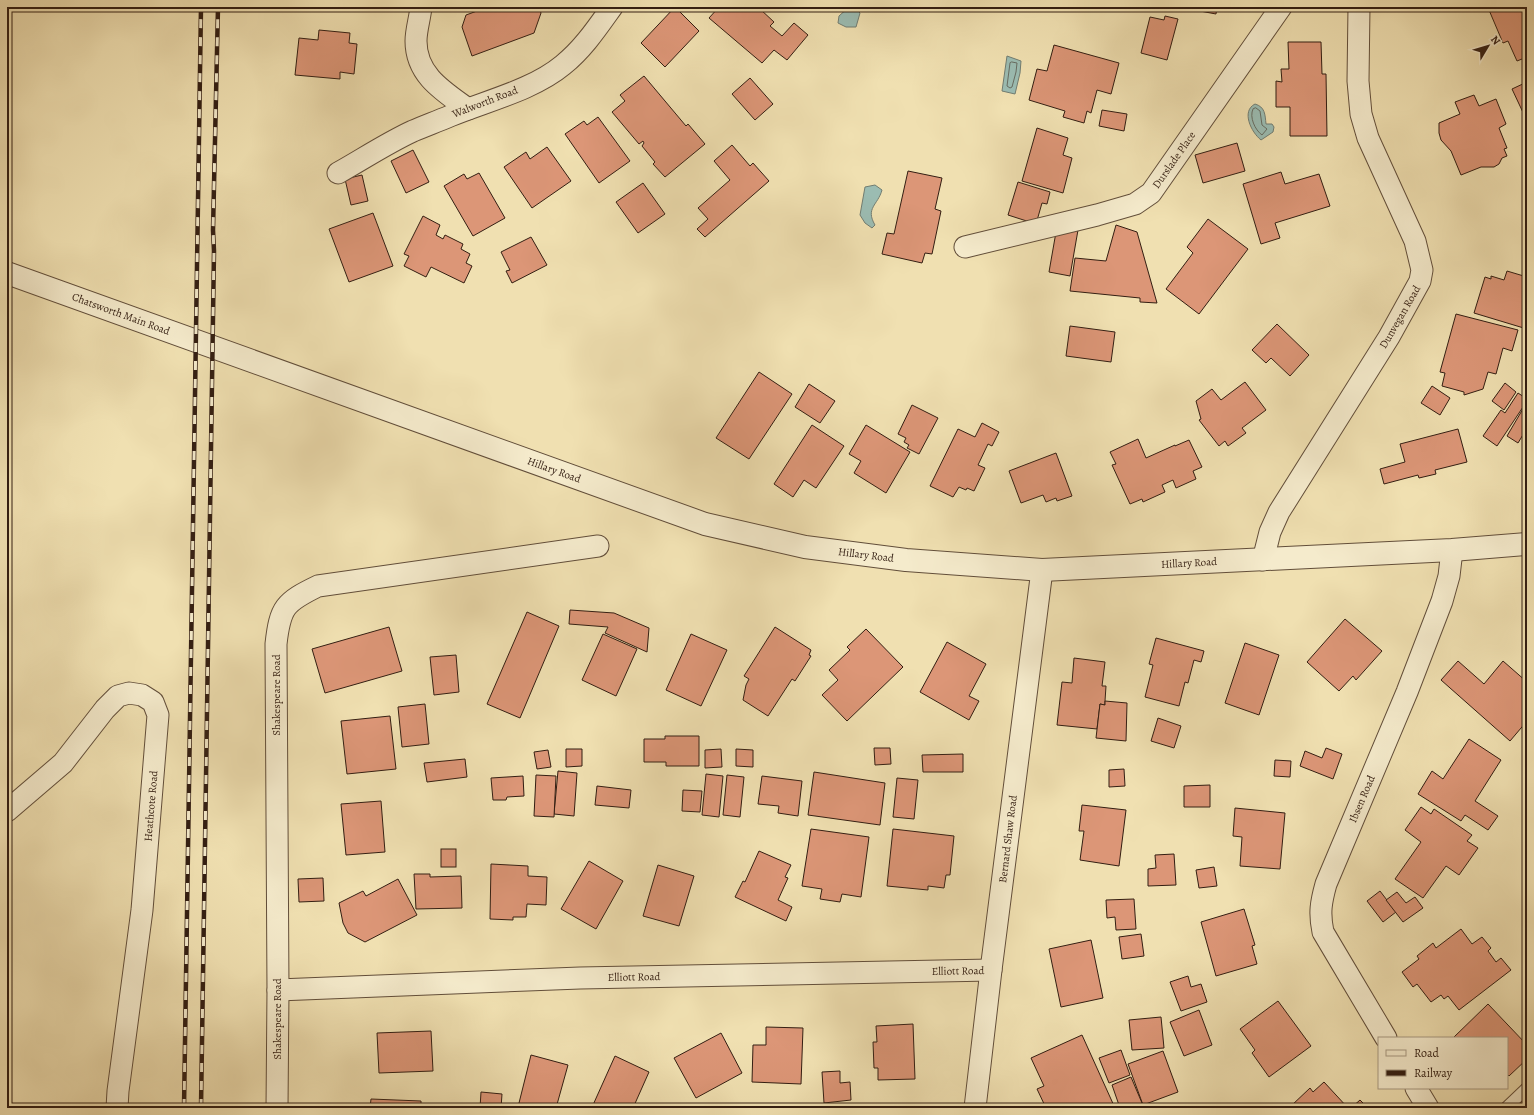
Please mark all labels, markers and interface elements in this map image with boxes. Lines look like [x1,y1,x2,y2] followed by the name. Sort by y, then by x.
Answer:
[1468,26,1508,66] north arrow
[1487,32,1504,48] text: N
[449,83,520,122] street label: Walworth Road
[1149,128,1199,192] street label: Durslade Place
[1376,283,1424,351] street label: Dunvegan Road
[70,289,172,339] street label: Chatsworth Main Road
[525,453,583,487] street label: Hillary Road
[837,544,895,566] street label: Hillary Road
[1161,554,1218,572] street label: Hillary Road
[269,654,284,736] street label: Shakespeare Road
[140,770,162,842] street label: Heathcote Road
[1345,773,1379,825] street label: Ibsen Road
[995,794,1021,884] street label: Bernard Shaw Road
[931,963,985,979] street label: Elliott Road
[607,969,661,985] street label: Elliott Road
[270,978,285,1060] street label: Shakespeare Road
[1378,1037,1508,1089] legend
[1414,1045,1440,1061] text: Road
[1414,1065,1453,1081] text: Railway

